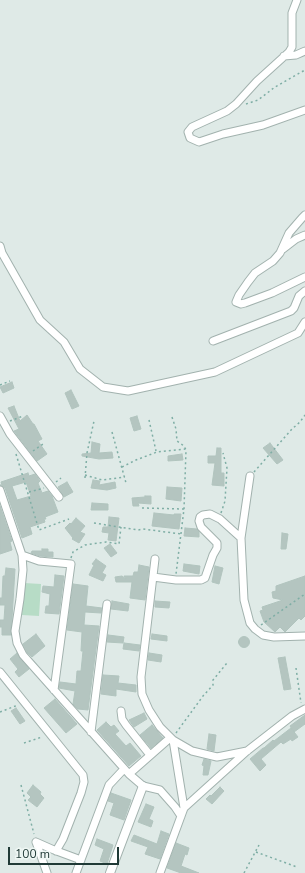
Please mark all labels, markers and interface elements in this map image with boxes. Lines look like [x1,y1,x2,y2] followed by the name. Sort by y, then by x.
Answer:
[10,839,121,865] scale bar
[15,846,50,862] text: 100 m

